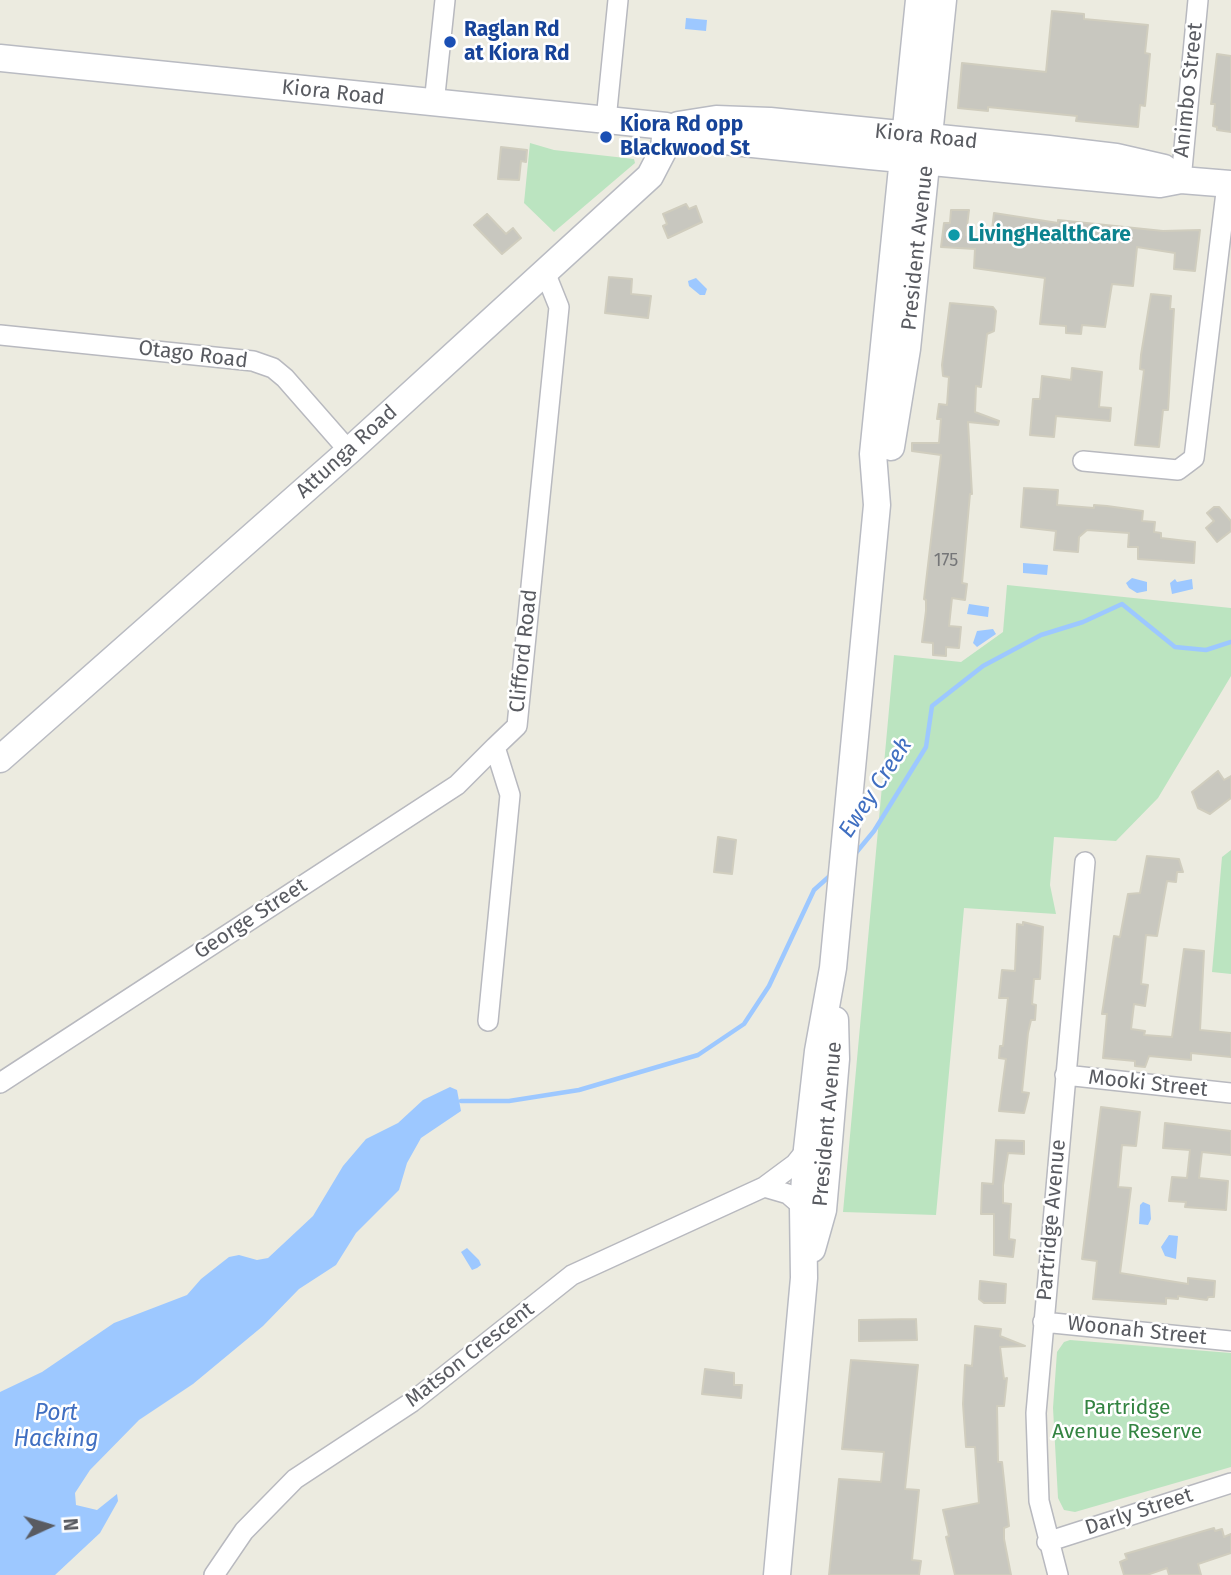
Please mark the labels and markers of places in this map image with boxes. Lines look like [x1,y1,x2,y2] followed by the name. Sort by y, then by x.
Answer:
[464,17,569,67] place label: Raglan Rd at Kiora Rd
[442,34,458,50] marker: Raglan Rd at Kiora Rd
[620,112,750,162] place label: Kiora Rd opp Blackwood St
[598,129,614,145] marker: Kiora Rd opp Blackwood St
[968,222,1131,248] place label: LivingHealthCare
[946,227,962,243] marker: LivingHealthCare

